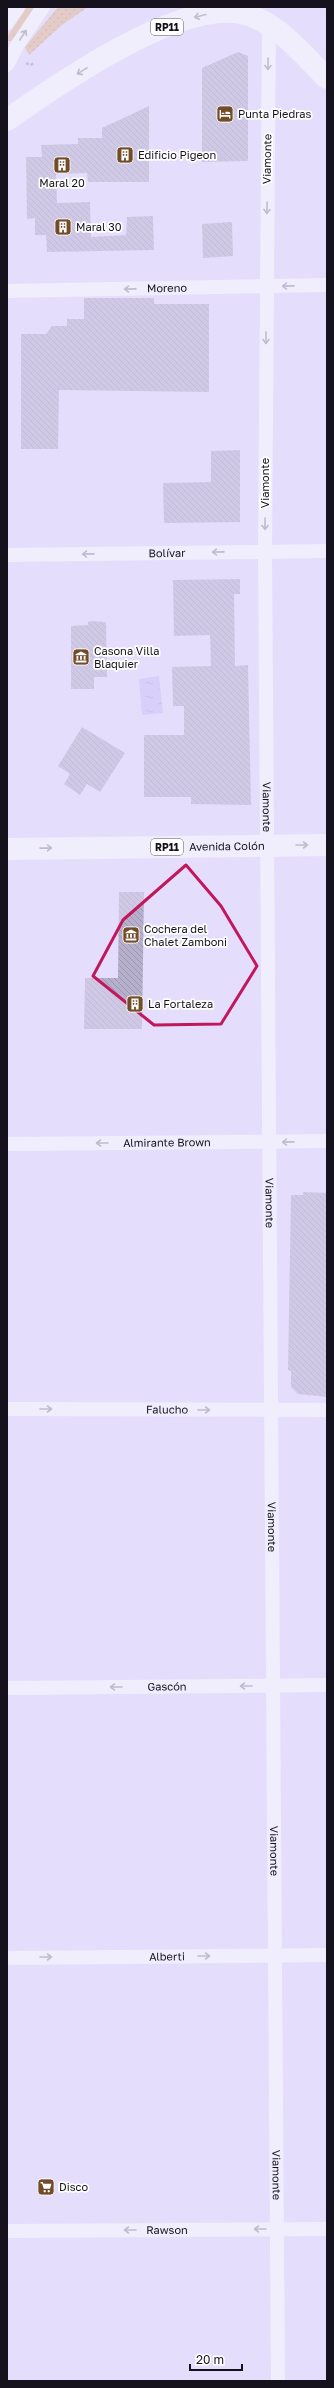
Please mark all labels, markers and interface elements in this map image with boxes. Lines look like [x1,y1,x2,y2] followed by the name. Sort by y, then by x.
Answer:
[194,13,207,21] one-way arrow
[151,19,183,35] road number: RP11
[20,29,28,41] one-way arrow
[265,57,272,70] one-way arrow
[76,67,88,75] one-way arrow
[215,104,235,124] hotel icon: Punta Piedras
[238,107,312,120] place label: Punta Piedras
[260,134,273,184] street label: Viamonte
[115,145,135,165] building icon: Edificio Pigeon
[138,148,216,161] place label: Edificio Pigeon
[52,155,72,175] building icon: Maral 20
[39,176,85,189] place label: Maral 20
[263,201,271,214] one-way arrow
[53,217,73,237] building icon: Maral 30
[76,220,122,233] place label: Maral 30
[147,281,187,294] street label: Moreno
[282,282,295,290] one-way arrow
[124,285,137,293] one-way arrow
[262,331,270,344] one-way arrow
[258,458,271,508] street label: Viamonte
[261,517,269,530] one-way arrow
[148,546,186,559] street label: Bolívar
[212,548,225,556] one-way arrow
[82,550,95,558] one-way arrow
[94,644,159,670] place label: Casona Villa Blaquier
[71,647,91,667] museum icon: Casona Villa Blaquier
[261,782,274,832] street label: Viamonte
[151,839,183,855] road number: RP11
[189,839,265,853] street label: Avenida Colón
[295,841,308,849] one-way arrow
[39,844,52,852] one-way arrow
[144,922,227,948] place label: Cochera del Chalet Zamboni
[121,925,141,945] museum icon: Cochera del Chalet Zamboni
[125,994,145,1014] building icon: La Fortaleza
[148,997,213,1010] place label: La Fortaleza
[123,1135,211,1149] street label: Almirante Brown
[282,1138,295,1146] one-way arrow
[96,1139,109,1147] one-way arrow
[263,1178,277,1228] street label: Viamonte
[146,1402,188,1416] street label: Falucho
[39,1405,52,1413] one-way arrow
[197,1406,210,1414] one-way arrow
[266,1502,279,1552] street label: Viamonte
[147,1679,187,1693] street label: Gascón
[240,1682,253,1690] one-way arrow
[110,1683,123,1691] one-way arrow
[268,1826,281,1876] street label: Viamonte
[149,1949,185,1963] street label: Alberti
[197,1952,210,1960] one-way arrow
[39,1953,52,1961] one-way arrow
[270,2150,284,2200] street label: Viamonte
[36,2177,56,2197] supermarket icon: Disco
[59,2180,88,2193] place label: Disco
[146,2223,188,2236] street label: Rawson
[254,2225,267,2233] one-way arrow
[124,2226,137,2234] one-way arrow
[190,2346,242,2372] scale bar
[196,2352,224,2367] text: 20 m

